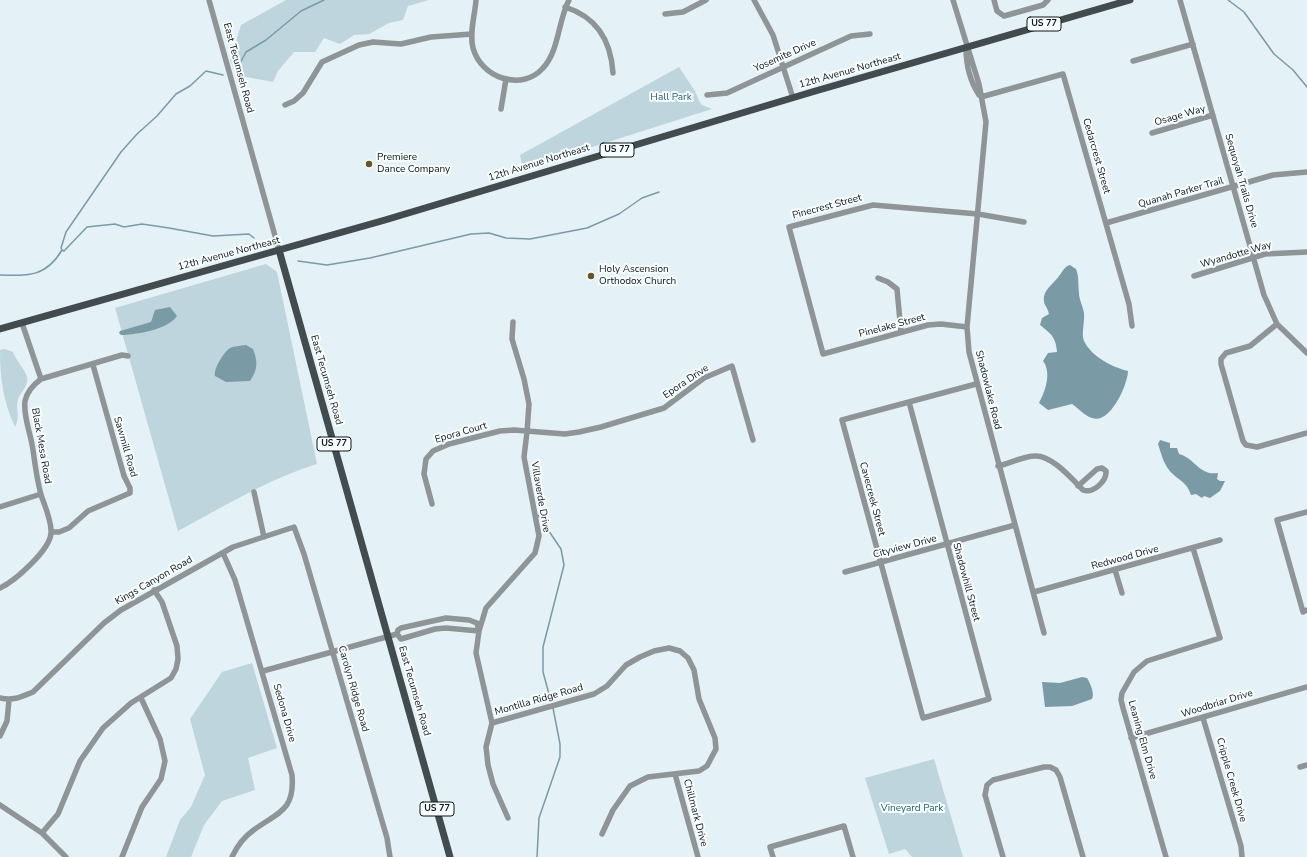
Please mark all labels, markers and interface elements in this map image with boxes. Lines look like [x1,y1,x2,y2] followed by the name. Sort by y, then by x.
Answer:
[1027,17,1061,31] road number: US 77
[220,22,256,114] street label: East Tecumseh Road
[752,37,818,75] street label: Yosemite Drive
[798,51,902,91] street label: 12th Avenue Northeast
[650,92,692,104] park label: Hall Park
[1153,103,1207,129] street label: Osage Way
[1079,117,1113,195] street label: Cedarcrest Street
[1222,133,1260,229] street label: Sequoyah Trails Drive
[487,142,591,184] street label: 12th Avenue Northeast
[600,143,634,157] road number: US 77
[377,152,450,176] place label: Premiere Dance Company
[364,159,374,169] marker: Premiere Dance Company
[1137,175,1225,211] street label: Quanah Parker Trail
[791,192,863,222] street label: Pinecrest Street
[177,235,281,273] street label: 12th Avenue Northeast
[1199,239,1273,271] street label: Wyandotte Way
[599,264,676,288] place label: Holy Ascension Orthodox Church
[586,271,596,281] marker: Holy Ascension Orthodox Church
[858,311,926,341] street label: Pinelake Street
[307,334,345,426] street label: East Tecumseh Road
[972,349,1004,431] street label: Shadowlake Road
[661,362,711,402] street label: Epora Drive
[28,407,54,485] street label: Black Mesa Road
[111,415,139,479] street label: Sawmill Road
[434,420,488,446] street label: Epora Court
[317,437,351,451] road number: US 77
[528,461,552,533] street label: Villaverde Drive
[856,461,888,537] street label: Cavecreek Street
[872,533,938,561] street label: Cityview Drive
[950,542,982,622] street label: Shadowhill Street
[1090,543,1160,573] street label: Redwood Drive
[113,554,195,608] street label: Kings Canyon Road
[335,645,371,733] street label: Carolyn Ridge Road
[395,645,433,737] street label: East Tecumseh Road
[270,682,298,744] street label: Sedona Drive
[493,682,585,718] street label: Montilla Ridge Road
[1180,687,1254,721] street label: Woodbriar Drive
[1125,699,1159,781] street label: Leaning Elm Drive
[1213,736,1249,824] street label: Cripple Creek Drive
[680,778,710,848] street label: Chillmark Drive
[420,802,454,816] road number: US 77
[881,803,943,815] park label: Vineyard Park

